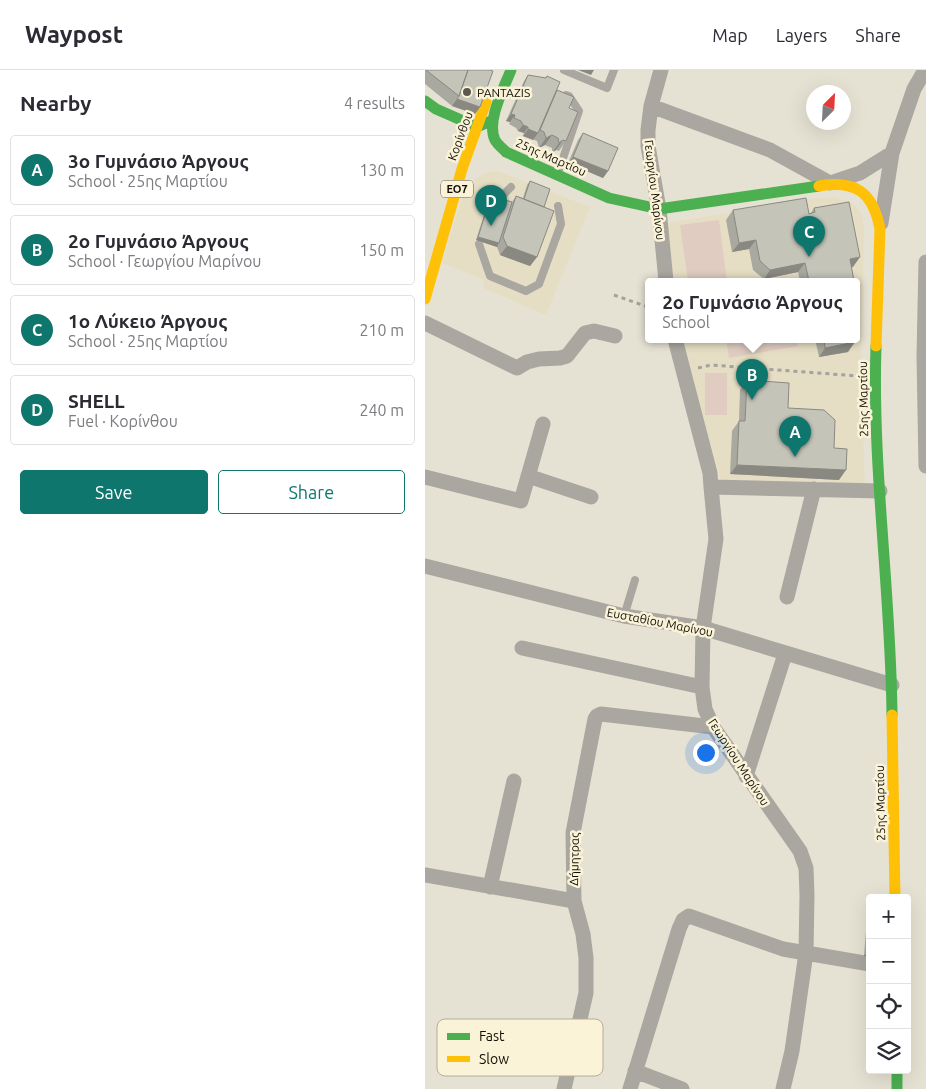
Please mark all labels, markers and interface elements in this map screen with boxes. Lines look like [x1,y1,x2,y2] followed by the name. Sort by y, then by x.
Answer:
[25,21,123,48] text: Waypost
[712,25,748,45] text: Map
[776,25,827,45] text: Layers
[855,25,901,45] text: Share
[806,85,851,130] north arrow
[461,86,473,98] marker: PANTAZIS
[477,86,530,99] place label: PANTAZIS
[20,91,91,115] text: Nearby
[344,94,405,112] text: 4 results
[445,110,475,162] street label: Κορίνθου
[513,136,588,179] street label: 25ης Μαρτίου
[642,139,668,241] street label: Γεωργίου Μαρίνου
[68,150,249,172] text: 3ο Γυμνάσιο Άργους
[31,161,43,179] text: A
[359,161,404,179] text: 130 m
[68,172,228,190] text: School · 25ης Μαρτίου
[441,180,473,198] road number: ΕΟ7
[475,185,507,226] pin: D
[793,216,825,257] pin: C
[68,230,249,252] text: 2ο Γυμνάσιο Άργους
[32,241,42,259] text: B
[359,241,404,259] text: 150 m
[68,252,261,270] text: School · Γεωργίου Μαρίνου
[645,278,860,343] popup
[662,291,843,313] text: 2ο Γυμνάσιο Άργους
[68,310,228,332] text: 1ο Λύκειο Άργους
[662,313,710,331] text: School
[32,321,42,339] text: C
[359,321,404,339] text: 210 m
[68,332,228,350] text: School · 25ης Μαρτίου
[736,359,768,400] pin: B
[856,361,871,437] street label: 25ης Μαρτίου
[68,390,125,412] text: SHELL
[31,401,43,419] text: D
[359,401,404,419] text: 240 m
[68,412,178,430] text: Fuel · Κορίνθου
[779,416,811,457] pin: A
[20,470,208,514] button: Save
[218,470,405,514] button: Share
[606,605,714,639] street label: Ευσταθίου Μαρίνου
[706,716,772,808] street label: Γεωργίου Μαρίνου
[693,740,719,766] your location
[873,765,888,841] street label: 25ης Μαρτίου
[567,832,582,886] street label: Δήμητρας
[866,894,911,1074] map controls
[866,894,911,939] button: +
[866,939,911,984] button: −
[866,984,911,1029] button: locate
[437,1019,603,1076] legend
[479,1028,505,1044] text: Fast
[866,1029,911,1074] button: layers
[479,1051,509,1067] text: Slow

